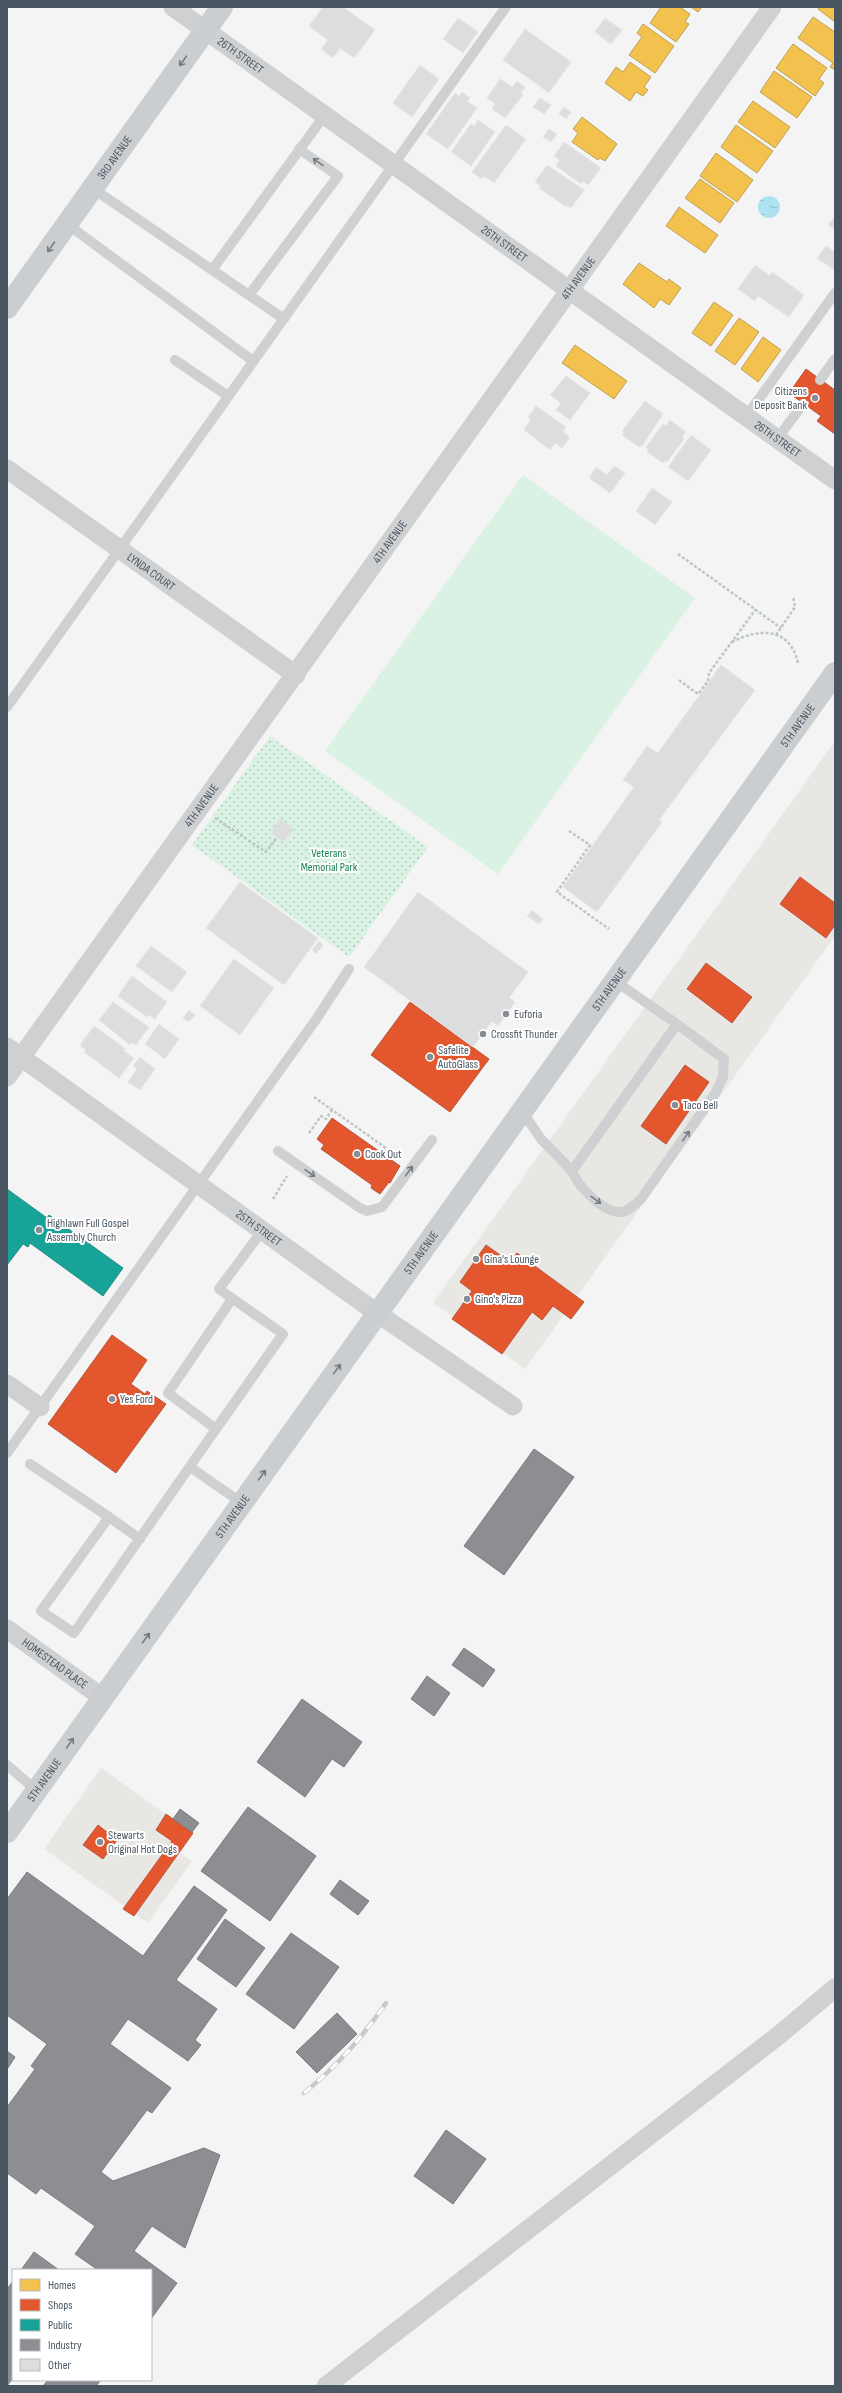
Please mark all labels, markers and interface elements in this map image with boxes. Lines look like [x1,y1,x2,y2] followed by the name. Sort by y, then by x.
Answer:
[214,34,266,77] street label: 26TH STREET
[179,55,187,66] one-way arrow
[94,133,136,183] street label: 3RD AVENUE
[313,158,324,166] one-way arrow
[478,222,530,266] street label: 26TH STREET
[47,241,55,252] one-way arrow
[558,254,599,303] street label: 4TH AVENUE
[754,384,807,413] place label: Citizens Deposit Bank
[810,393,820,403] marker: Citizens Deposit Bank
[751,418,803,461] street label: 26TH STREET
[370,517,411,567] street label: 4TH AVENUE
[124,550,178,594] street label: LYNDA COURT
[777,701,819,750] street label: 5TH AVENUE
[181,781,222,830] street label: 4TH AVENUE
[301,846,358,875] park label: Veterans Memorial Park
[589,965,630,1014] street label: 5TH AVENUE
[514,1007,543,1022] place label: Euforia
[501,1009,511,1019] marker: Euforia
[491,1027,558,1042] place label: Crossfit Thunder
[478,1029,488,1039] marker: Crossfit Thunder
[437,1043,478,1072] place label: Safelite AutoGlass
[425,1052,435,1062] marker: Safelite AutoGlass
[683,1098,718,1113] place label: Taco Bell
[670,1100,680,1110] marker: Taco Bell
[682,1130,690,1141] one-way arrow
[365,1147,402,1162] place label: Cook Out
[352,1149,362,1159] marker: Cook Out
[405,1165,413,1176] one-way arrow
[304,1169,315,1177] one-way arrow
[590,1196,601,1204] one-way arrow
[233,1207,284,1250] street label: 25TH STREET
[46,1216,129,1245] place label: Highlawn Full Gospel Assembly Church
[34,1225,44,1235] marker: Highlawn Full Gospel Assembly Church
[401,1228,442,1278] street label: 5TH AVENUE
[484,1252,539,1267] place label: Gina's Lounge
[471,1254,481,1264] marker: Gina's Lounge
[475,1292,522,1307] place label: Gino's Pizza
[462,1294,472,1304] marker: Gino's Pizza
[333,1364,342,1375] one-way arrow
[120,1392,153,1407] place label: Yes Ford
[107,1394,117,1404] marker: Yes Ford
[258,1470,266,1481] one-way arrow
[212,1492,254,1541] street label: 5TH AVENUE
[141,1632,150,1643] one-way arrow
[19,1635,90,1693] street label: HOMESTEAD PLACE
[66,1738,74,1749] one-way arrow
[24,1756,65,1805] street label: 5TH AVENUE
[108,1828,177,1857] place label: Stewarts Original Hot Dogs
[95,1837,105,1847] marker: Stewarts Original Hot Dogs
[12,2269,152,2381] legend
[48,2278,76,2293] text: Homes
[48,2298,73,2313] text: Shops
[48,2318,73,2333] text: Public
[48,2338,82,2353] text: Industry
[48,2358,72,2373] text: Other

